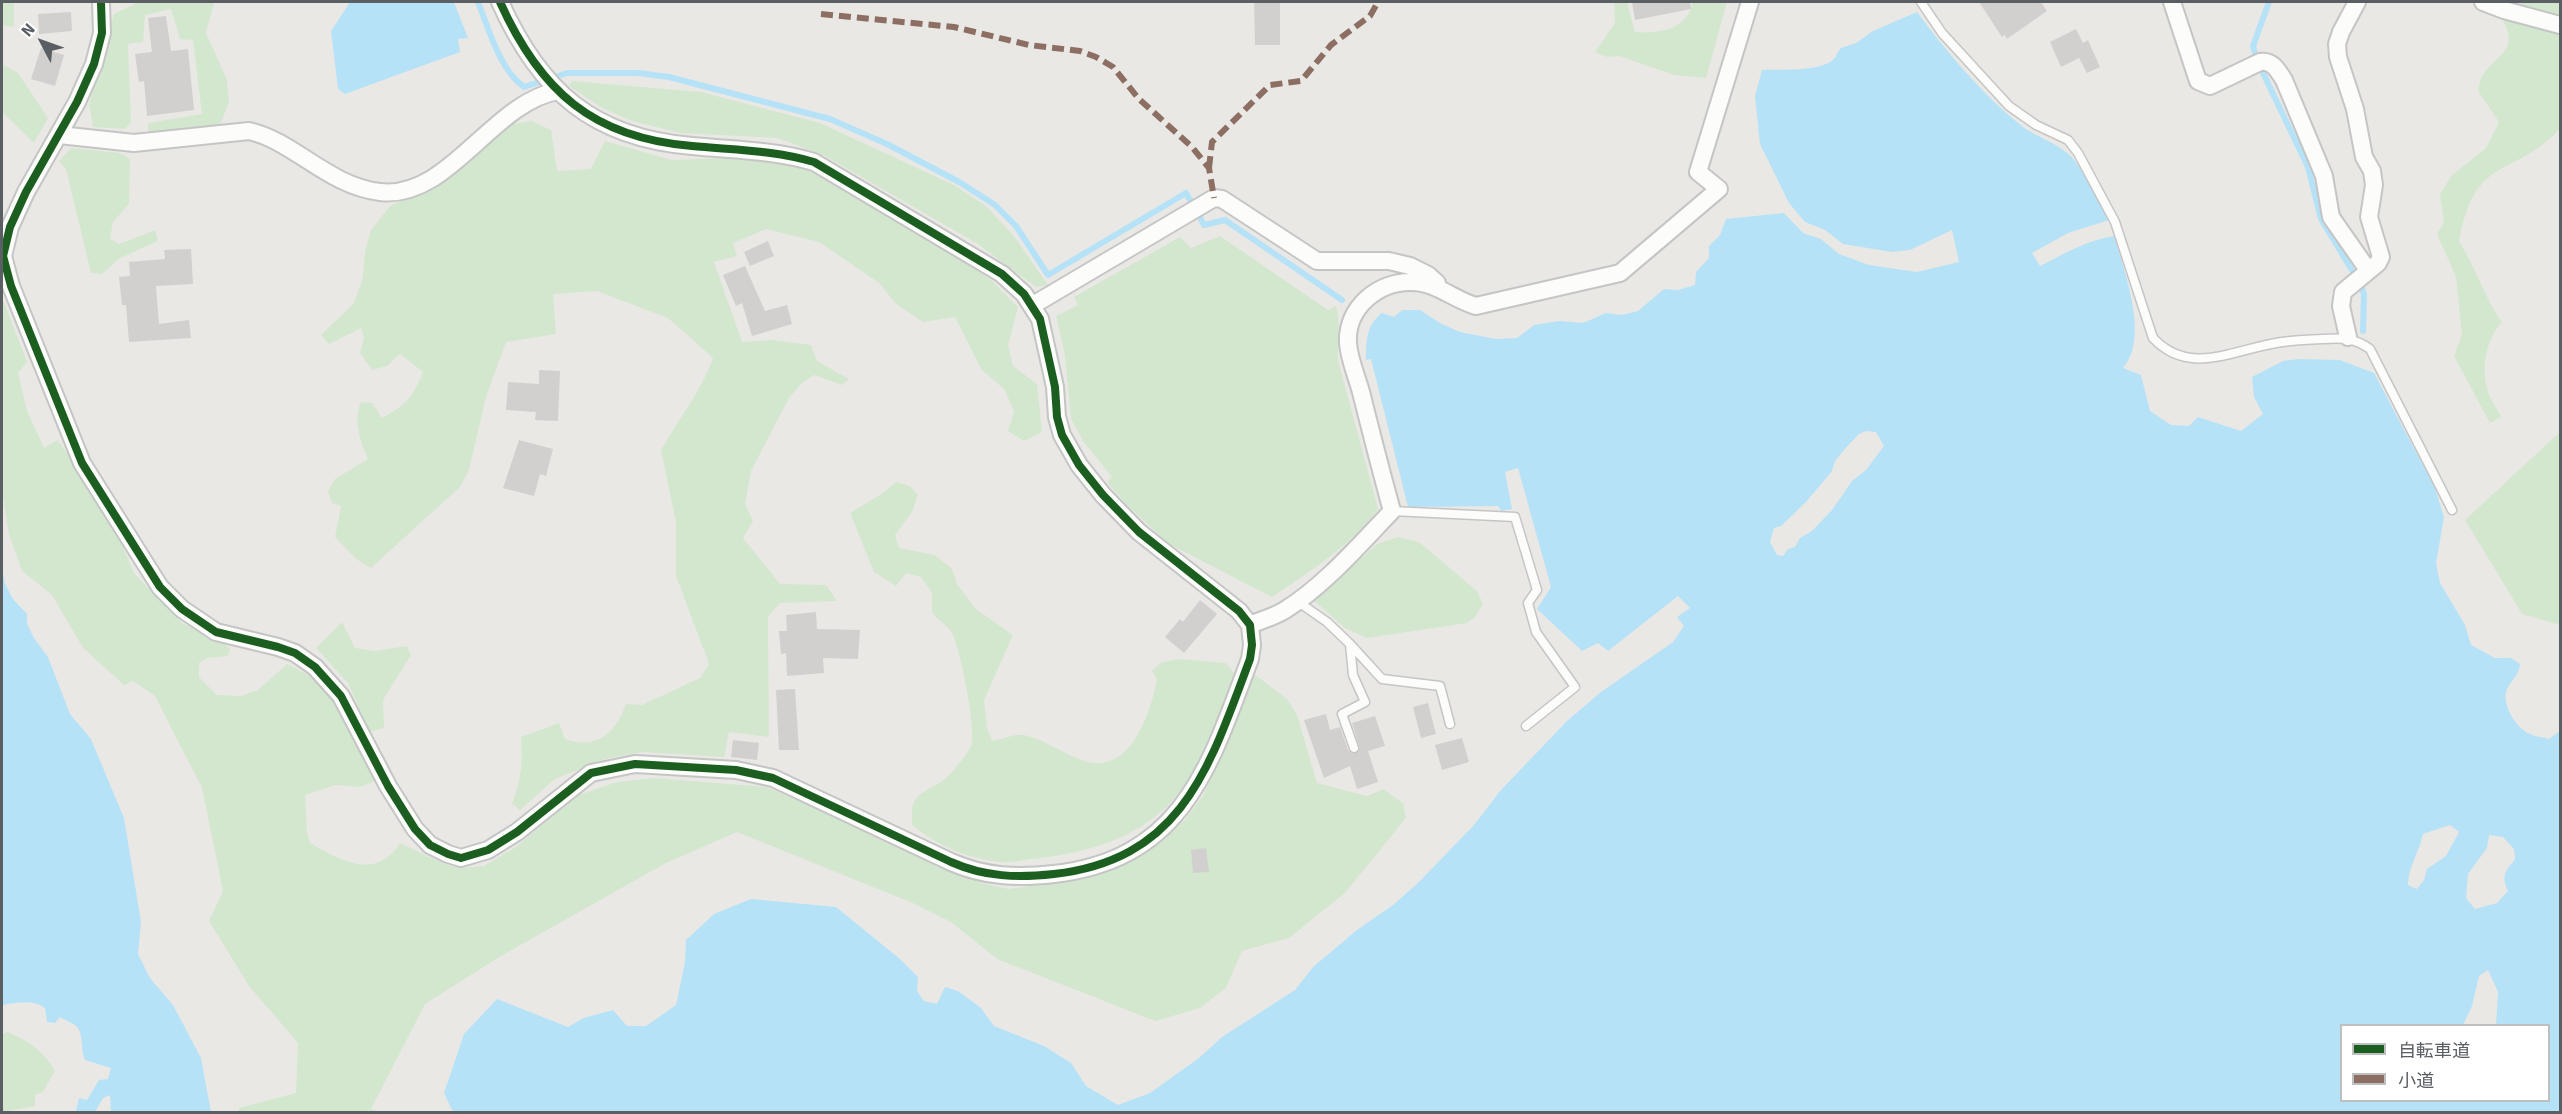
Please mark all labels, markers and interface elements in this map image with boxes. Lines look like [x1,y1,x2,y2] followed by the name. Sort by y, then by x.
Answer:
[12,12,72,72] north arrow
[17,19,40,41] text: N
[2340,1024,2550,1102] legend
[2398,1040,2470,1062] text: 自転車道
[2398,1070,2434,1092] text: 小道

